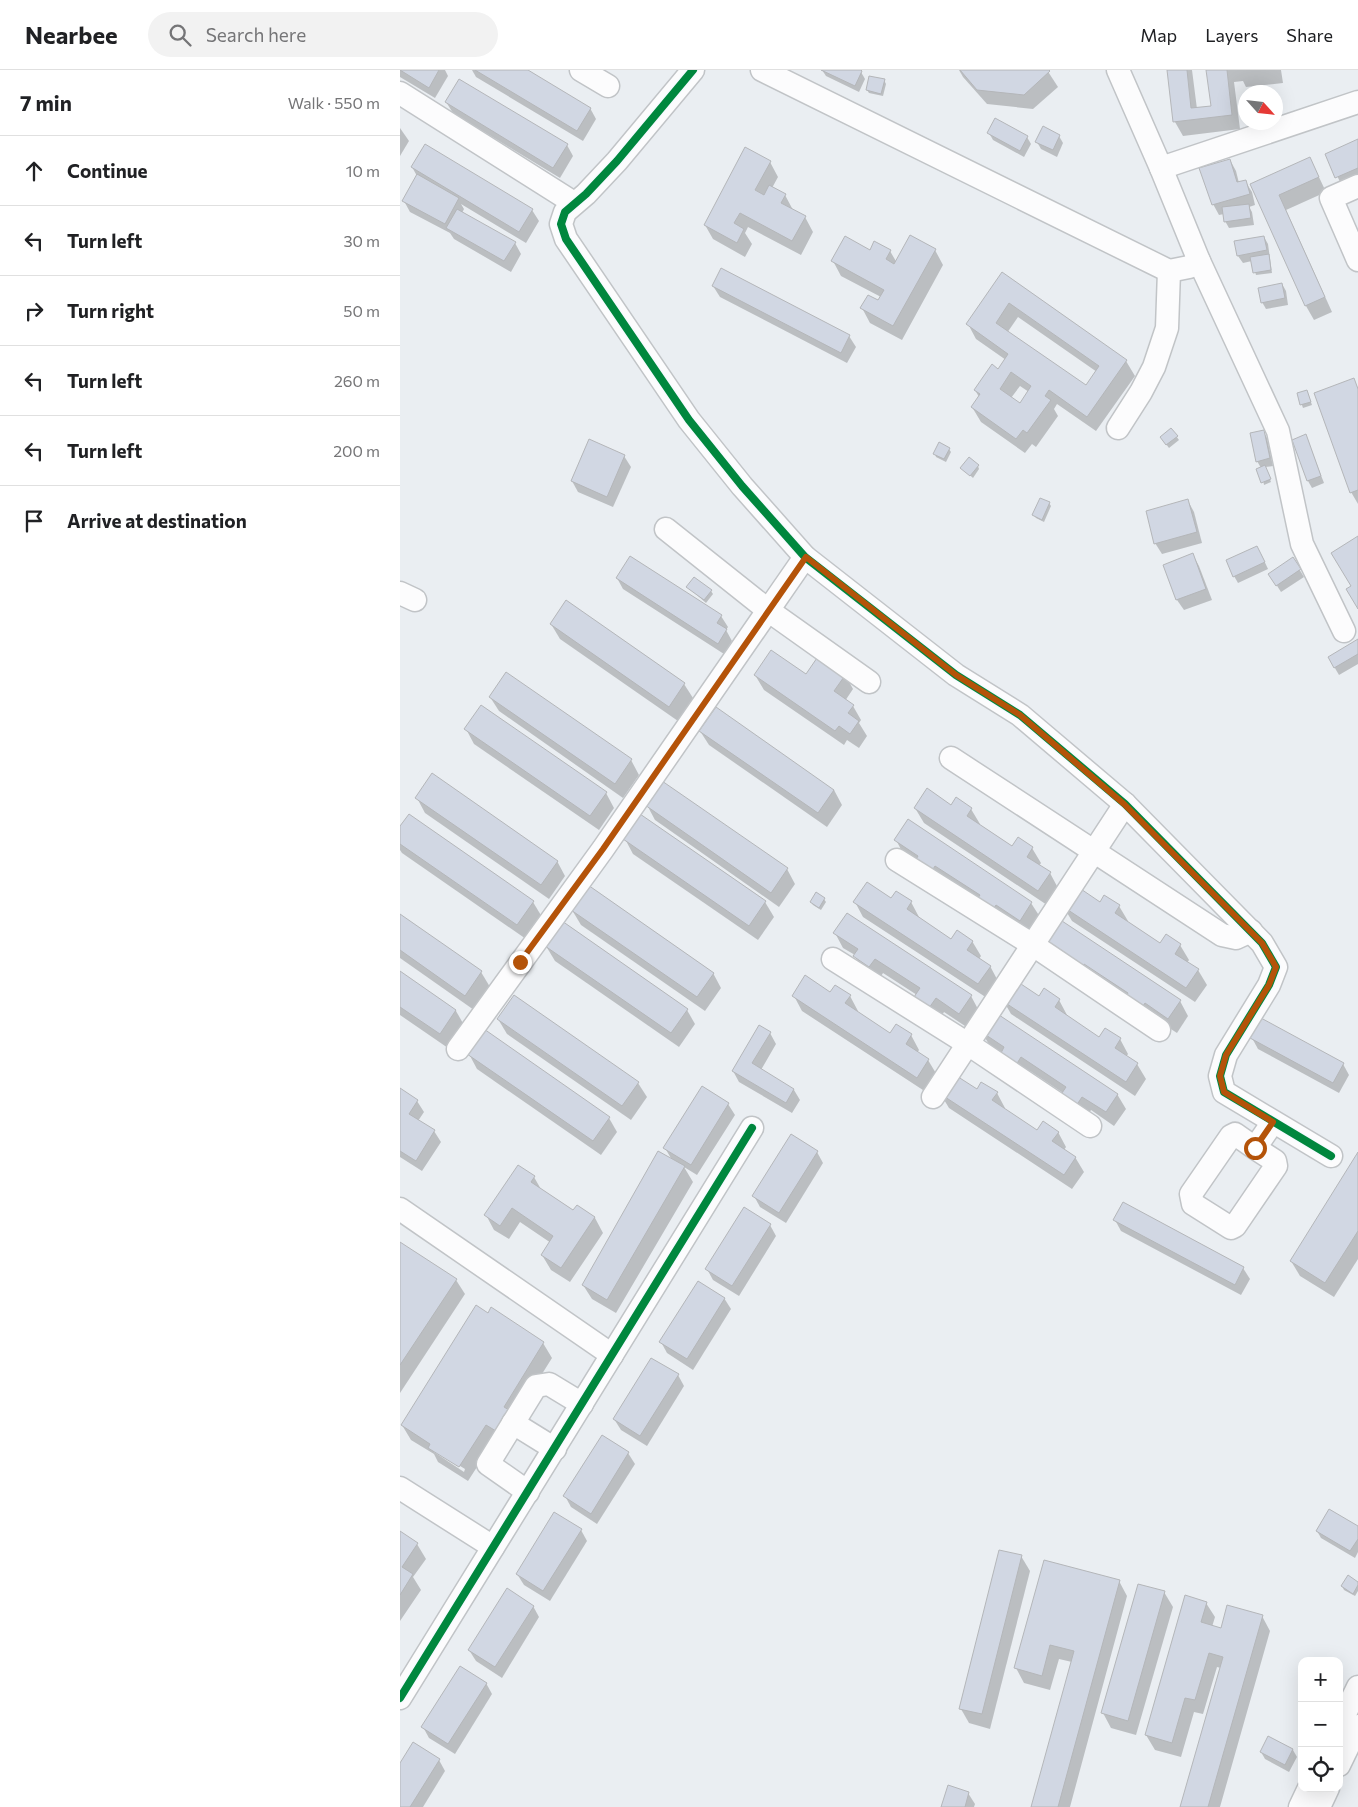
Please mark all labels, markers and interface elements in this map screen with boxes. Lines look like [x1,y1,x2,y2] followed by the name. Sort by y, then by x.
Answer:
[148,12,498,57] search box
[25,20,118,49] text: Nearbee
[166,21,194,49] icon: search
[206,23,306,46] text: Search here
[1140,24,1177,46] text: Map
[1205,24,1258,46] text: Layers
[1286,24,1333,46] text: Share
[1238,85,1283,130] north arrow
[20,90,72,115] text: 7 min
[288,93,380,112] text: Walk · 550 m
[20,157,48,185] icon: ahead
[67,159,147,182] text: Continue
[346,161,380,180] text: 10 m
[20,227,48,255] icon: left
[67,229,142,252] text: Turn left
[343,231,380,250] text: 30 m
[20,297,48,325] icon: right
[67,299,154,322] text: Turn right
[343,301,380,320] text: 50 m
[20,367,48,395] icon: left
[67,369,142,392] text: Turn left
[334,371,380,390] text: 260 m
[20,437,48,465] icon: left
[67,439,142,462] text: Turn left
[333,441,380,460] text: 200 m
[20,507,48,535] icon: arrive
[67,509,247,532] text: Arrive at destination
[509,951,532,974] route end
[1244,1137,1267,1160] route start
[1298,1657,1343,1792] map controls
[1298,1657,1343,1702] button: +
[1298,1702,1343,1747] button: −
[1298,1747,1343,1792] button: locate

